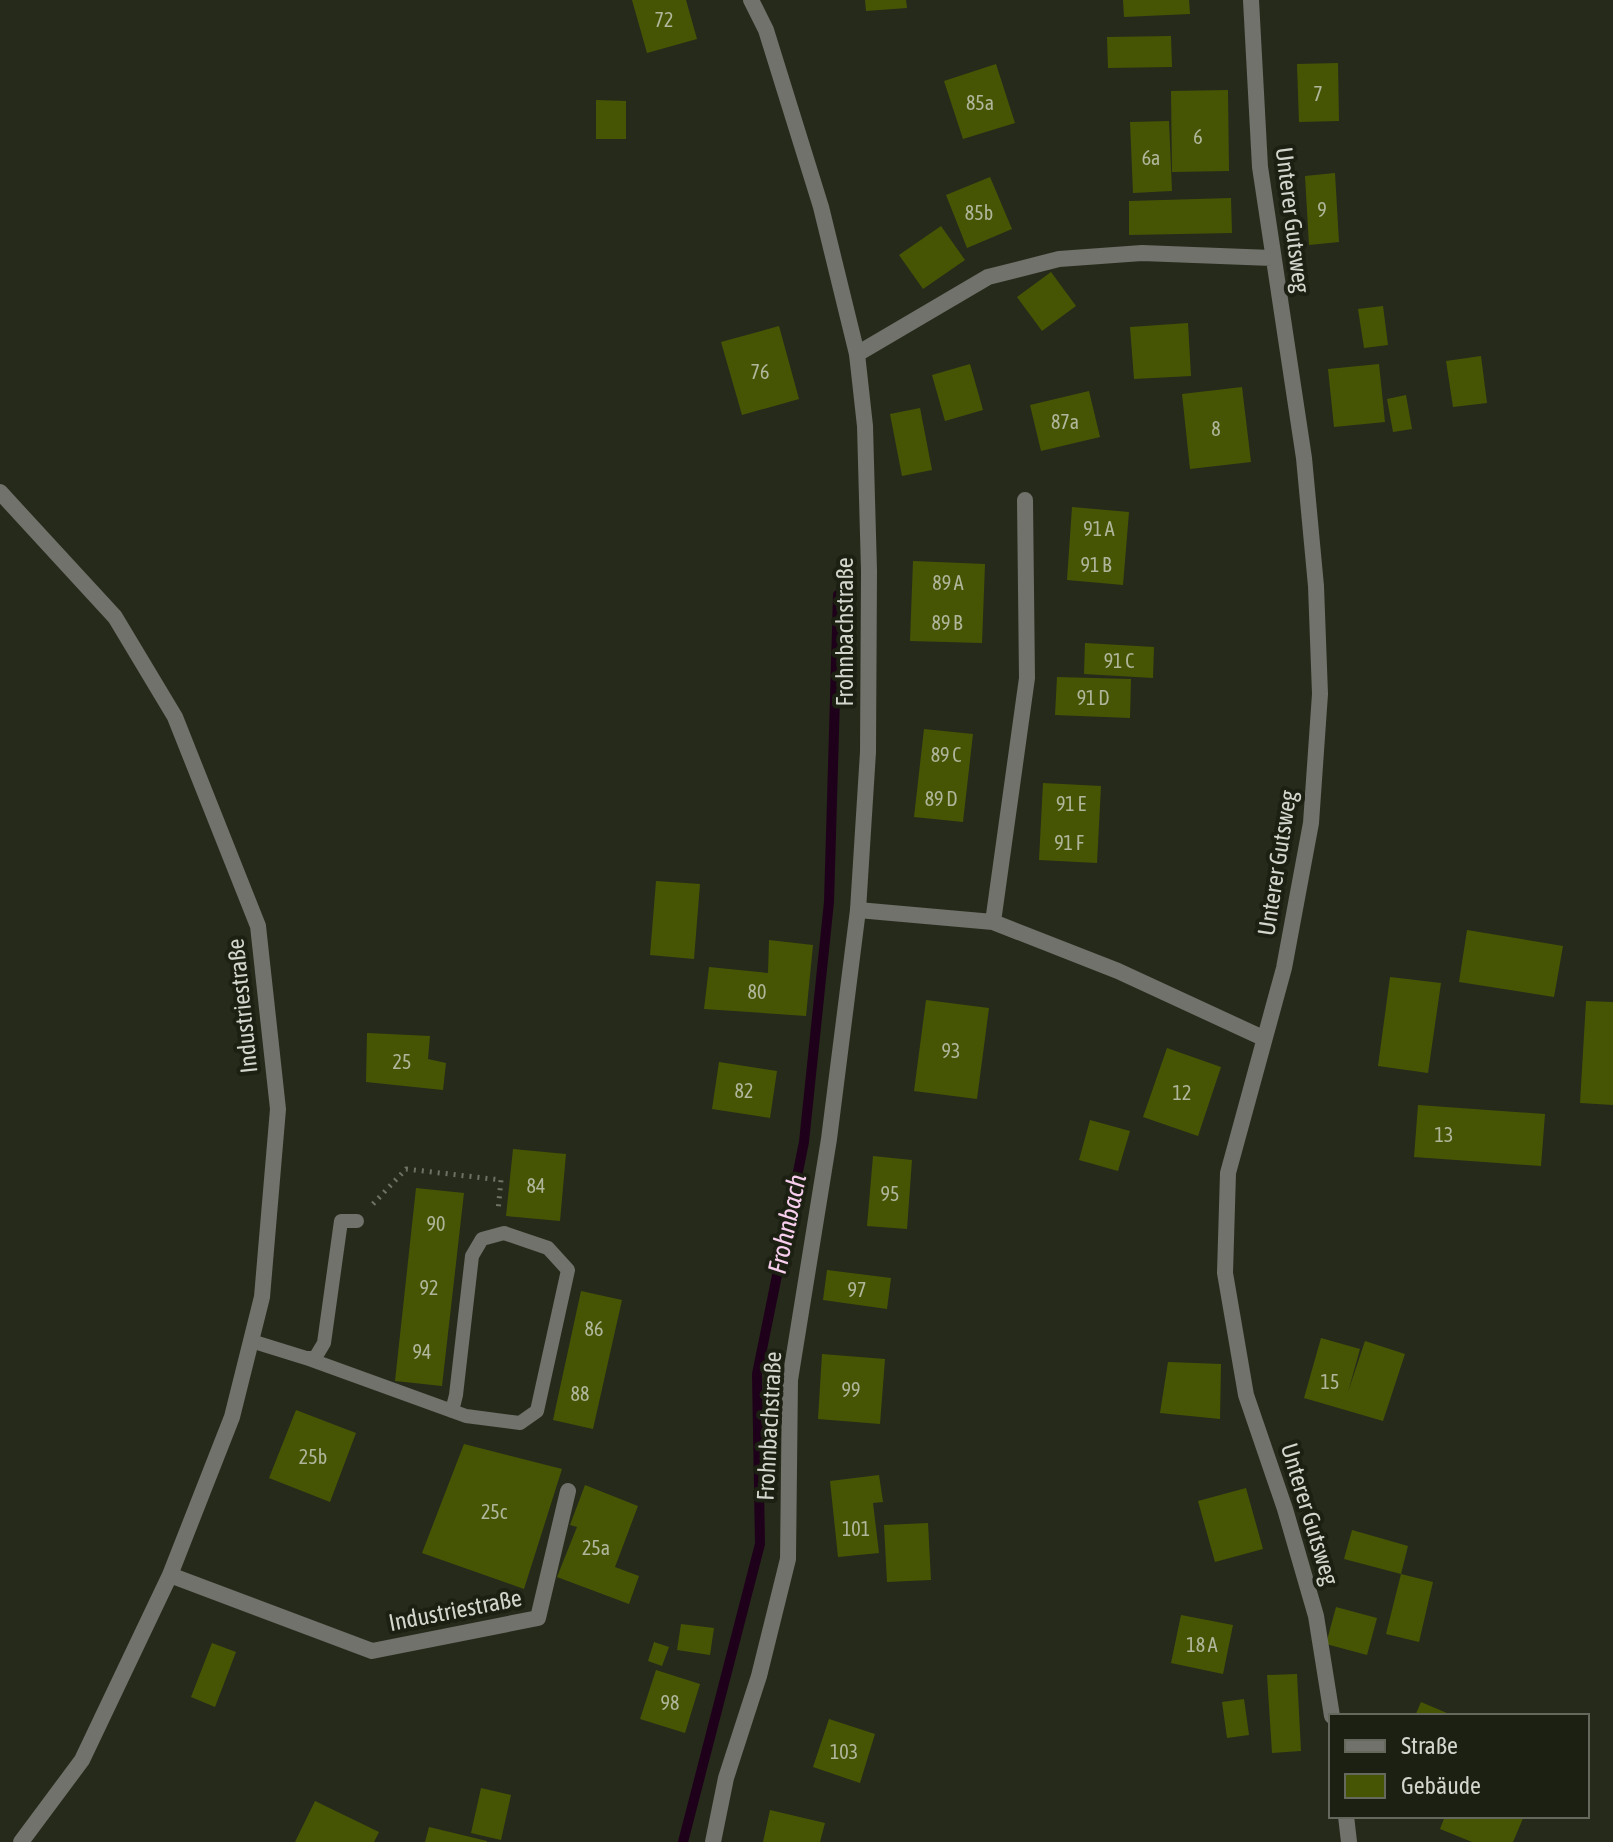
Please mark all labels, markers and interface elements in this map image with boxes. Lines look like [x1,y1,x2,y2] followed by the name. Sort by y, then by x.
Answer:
[655,8,673,31] house number: 72
[1313,82,1323,105] house number: 7
[966,91,994,114] house number: 85a
[1193,125,1203,148] house number: 6
[1142,146,1160,169] house number: 6a
[1271,146,1315,295] street label: Unterer Gutsweg
[1317,198,1327,221] house number: 9
[965,201,993,224] house number: 85b
[751,360,769,383] house number: 76
[1051,410,1079,433] house number: 87a
[1211,417,1221,440] house number: 8
[1083,517,1115,540] house number: 91 A
[1080,553,1112,576] house number: 91 B
[831,557,858,707] street label: Frohnbachstraße
[932,571,964,594] house number: 89 A
[931,611,963,634] house number: 89 B
[1104,649,1134,672] house number: 91 C
[1077,686,1109,709] house number: 91 D
[931,743,961,766] house number: 89 C
[925,787,957,810] house number: 89 D
[1252,788,1302,938] street label: Unterer Gutsweg
[1056,792,1087,815] house number: 91 E
[1054,831,1084,854] house number: 91 F
[222,937,262,1075] street label: Industriestraße
[748,980,766,1003] house number: 80
[942,1039,960,1062] house number: 93
[393,1050,411,1073] house number: 25
[735,1079,753,1102] house number: 82
[1173,1081,1191,1104] house number: 12
[1435,1123,1453,1146] house number: 13
[762,1171,812,1276] water label: Frohnbach
[527,1174,545,1197] house number: 84
[881,1182,899,1205] house number: 95
[427,1212,445,1235] house number: 90
[420,1276,438,1299] house number: 92
[848,1278,866,1301] house number: 97
[585,1317,603,1340] house number: 86
[413,1340,431,1363] house number: 94
[752,1351,786,1501] street label: Frohnbachstraße
[1321,1370,1339,1393] house number: 15
[842,1378,860,1401] house number: 99
[571,1382,589,1405] house number: 88
[1276,1440,1345,1589] street label: Unterer Gutsweg
[299,1445,327,1468] house number: 25b
[481,1500,508,1523] house number: 25c
[842,1517,870,1540] house number: 101
[582,1536,610,1559] house number: 25a
[386,1584,524,1636] street label: Industriestraße
[1186,1633,1218,1656] house number: 18 A
[661,1691,679,1714] house number: 98
[1329,1714,1589,1818] legend
[1401,1732,1458,1759] text: Straße
[830,1740,858,1763] house number: 103
[1401,1772,1481,1799] text: Gebäude

